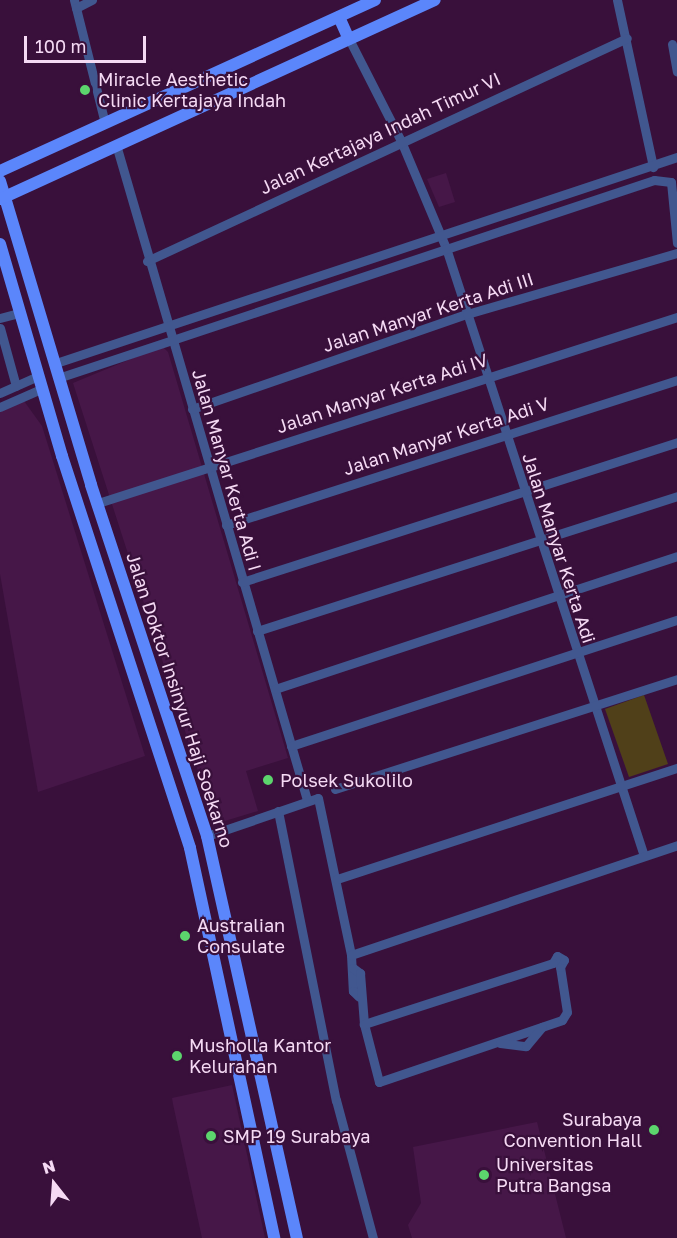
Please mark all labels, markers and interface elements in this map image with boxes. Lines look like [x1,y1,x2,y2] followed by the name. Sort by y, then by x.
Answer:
[27,24,148,62] scale bar
[35,35,86,57] text: 100 m
[256,68,504,198] street label: Jalan Kertajaya Indah Timur VI
[98,69,286,112] place label: Miracle Aesthetic Clinic Kertajaya Indah
[76,81,94,99] marker: Miracle Aesthetic Clinic Kertajaya Indah
[320,268,536,356] street label: Jalan Manyar Kerta Adi III
[274,349,490,437] street label: Jalan Manyar Kerta Adi IV
[188,367,266,573] street label: Jalan Manyar Kerta Adi I
[340,392,552,480] street label: Jalan Manyar Kerta Adi V
[518,450,600,646] street label: Jalan Manyar Kerta Adi
[122,550,238,850] street label: Jalan Doktor Insinyur Haji Soekarno
[280,769,413,791] place label: Polsek Sukolilo
[261,773,275,787] marker: Polsek Sukolilo
[197,915,285,958] place label: Australian Consulate
[178,929,192,943] marker: Australian Consulate
[189,1035,331,1078] place label: Musholla Kantor Kelurahan
[170,1049,184,1063] marker: Musholla Kantor Kelurahan
[503,1109,642,1152] place label: Surabaya Convention Hall
[647,1123,661,1137] marker: Surabaya Convention Hall
[223,1125,370,1147] place label: SMP 19 Surabaya
[204,1129,218,1143] marker: SMP 19 Surabaya
[24,1154,84,1214] north arrow
[496,1154,611,1196] place label: Universitas Putra Bangsa
[40,1155,57,1178] text: N
[477,1168,491,1182] marker: Universitas Putra Bangsa

